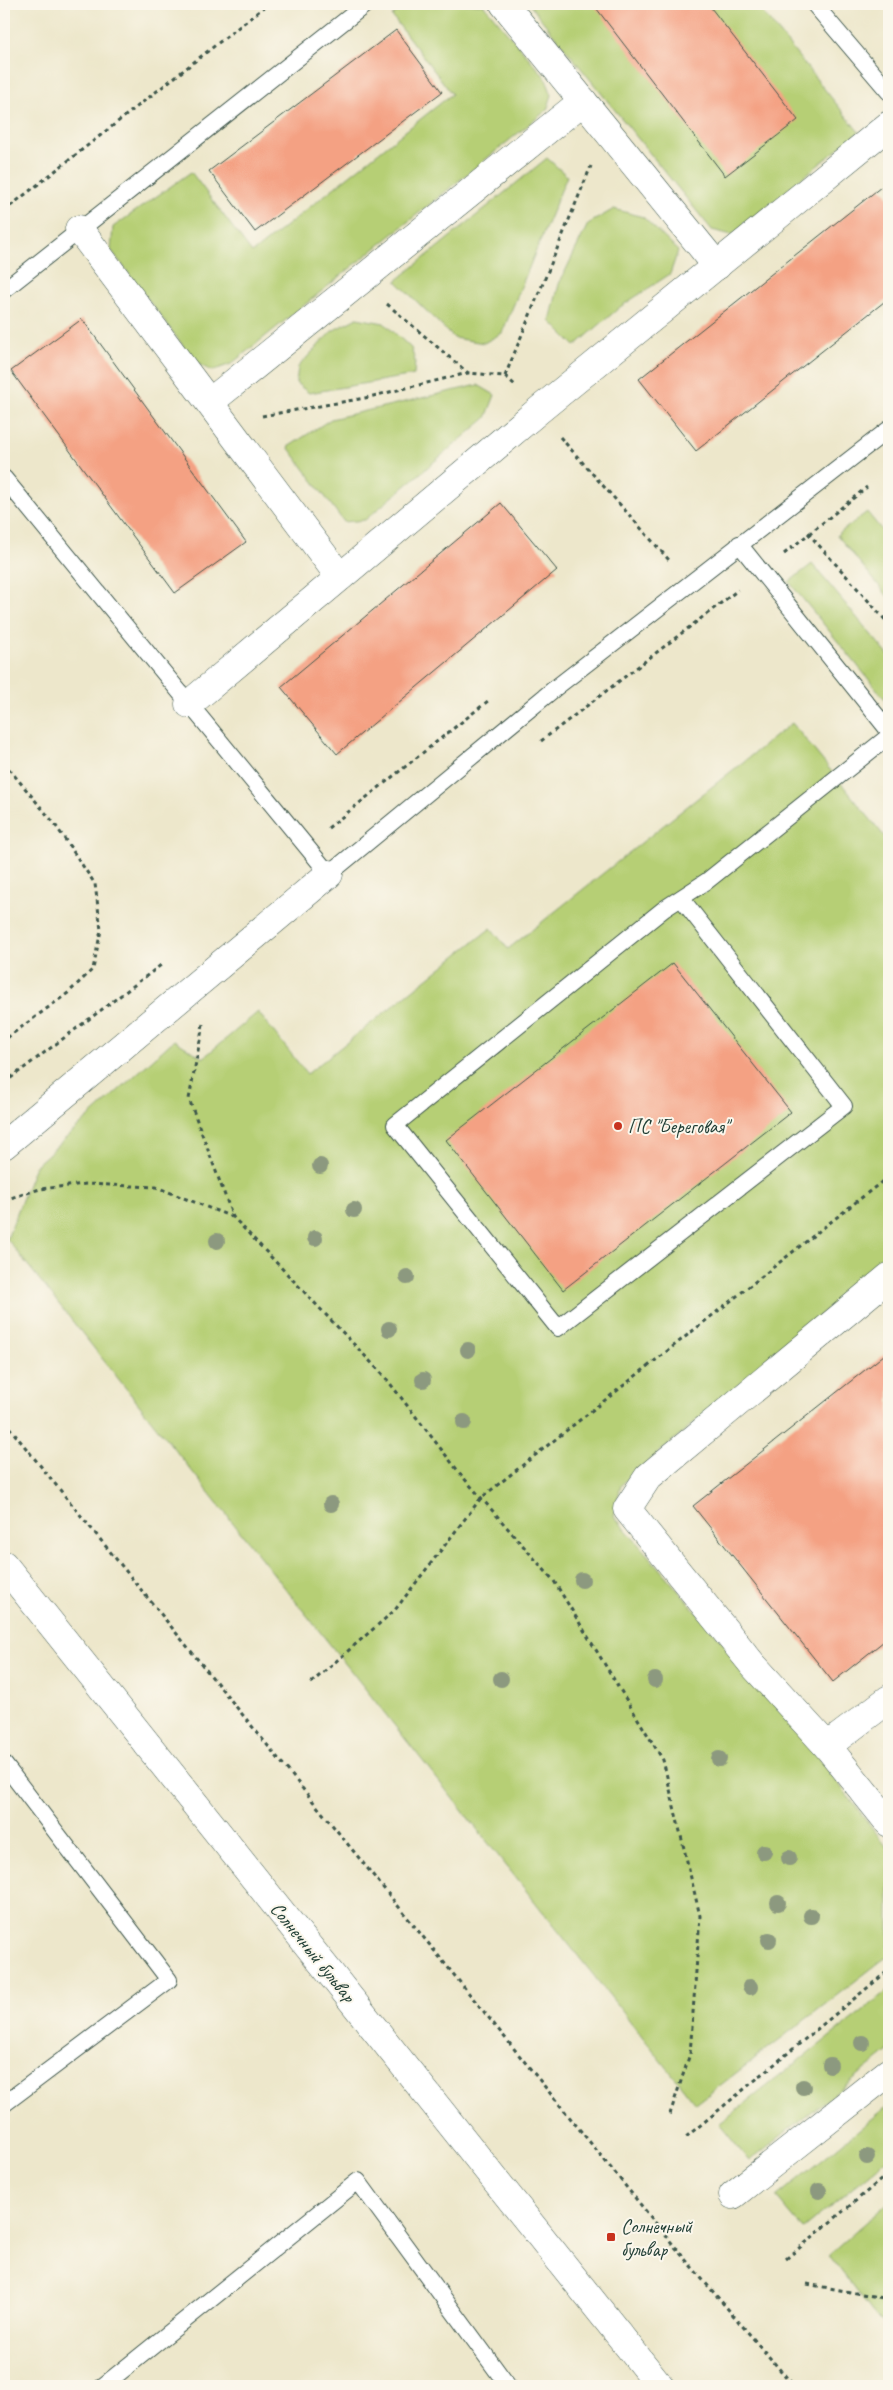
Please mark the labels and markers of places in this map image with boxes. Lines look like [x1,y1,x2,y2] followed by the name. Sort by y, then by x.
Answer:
[628,1114,733,1139] place label: ПС "Береговая"
[612,1120,624,1132] marker: ПС "Береговая"
[621,2214,694,2262] place label: Солнечный бульвар
[605,2231,617,2243] marker: Солнечный бульвар

